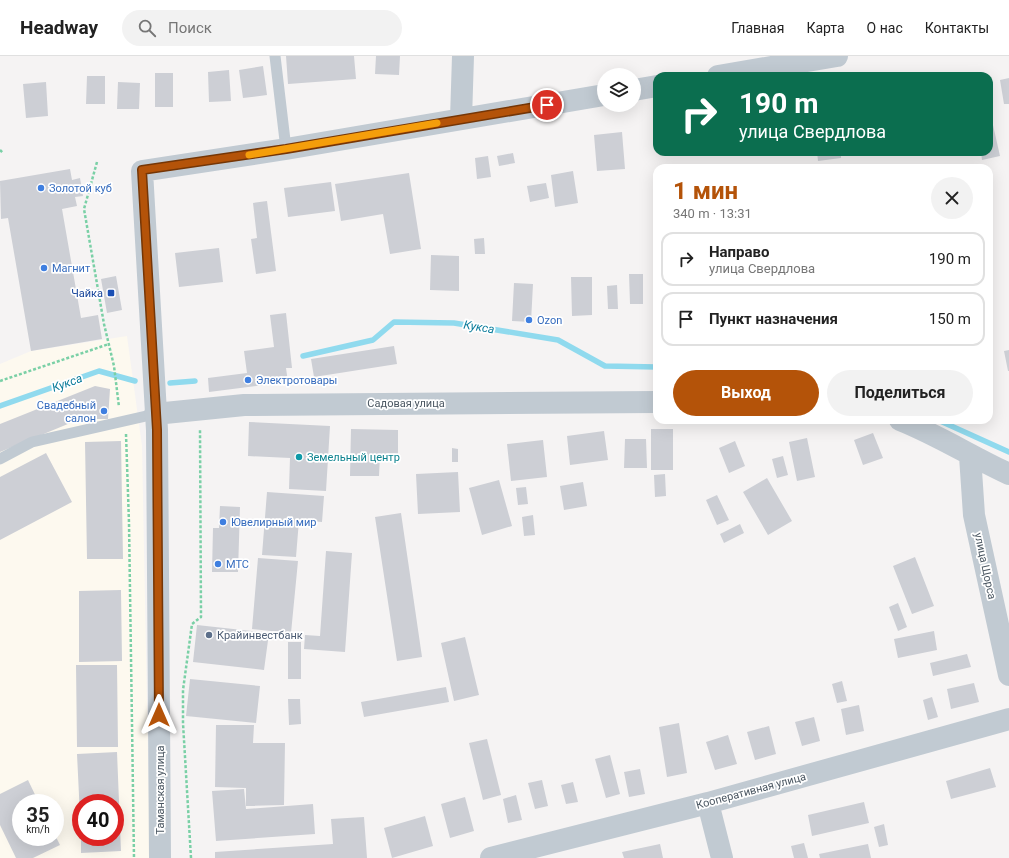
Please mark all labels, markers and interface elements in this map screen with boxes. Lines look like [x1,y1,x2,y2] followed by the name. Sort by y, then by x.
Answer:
[122,10,402,46] search box
[20,16,98,39] text: Headway
[136,17,158,39] icon: search
[168,19,212,37] text: Поиск
[731,20,784,36] text: Главная
[806,20,845,36] text: Карта
[867,20,903,36] text: О нас
[925,20,989,36] text: Контакты
[597,68,641,112] map controls
[597,68,641,112] button: layers
[739,87,818,120] text: 190 m
[530,88,564,122] pin
[673,88,725,140] icon: right
[536,94,558,116] icon: arrive
[739,121,886,142] text: улица Свердлова
[673,177,738,205] text: 1 мин
[931,177,973,219] button: close
[49,182,112,195] place label: Золотой куб
[36,183,46,193] marker: Золотой куб
[673,206,752,221] text: 340 m · 13:31
[709,243,770,261] text: Направо
[675,248,697,270] icon: right
[929,250,971,268] text: 190 m
[709,261,815,276] text: улица Свердлова
[52,262,91,275] place label: Магнит
[39,263,49,273] marker: Магнит
[71,287,103,300] place label: Чайка
[106,288,116,298] marker: Чайка
[675,308,697,330] icon: arrive
[709,310,838,328] text: Пункт назначения
[929,310,971,328] text: 150 m
[537,314,562,327] place label: Ozon
[524,315,534,325] marker: Ozon
[462,318,496,336] water label: Кукса
[673,370,819,416] button: Выход
[827,370,973,416] button: Поделиться
[50,371,84,395] water label: Кукса
[256,374,337,387] place label: Электротовары
[243,375,253,385] marker: Электротовары
[367,397,445,410] street label: Садовая улица
[37,399,96,425] place label: Свадебный салон
[99,406,109,416] marker: Свадебный салон
[307,451,400,464] place label: Земельный центр
[294,452,304,462] marker: Земельный центр
[231,516,317,529] place label: Ювелирный мир
[218,517,228,527] marker: Ювелирный мир
[972,531,998,601] street label: улица Щорса
[226,558,249,571] place label: МТС
[213,559,223,569] marker: МТС
[217,629,303,642] place label: Крайинвестбанк
[204,630,214,640] marker: Крайинвестбанк
[138,694,180,736] position arrow
[154,745,167,835] street label: Таманская улица
[695,770,807,812] street label: Кооперативная улица
[72,794,124,846] speed limit sign: 40
[27,803,49,827] text: 35
[26,824,50,835] text: km/h

